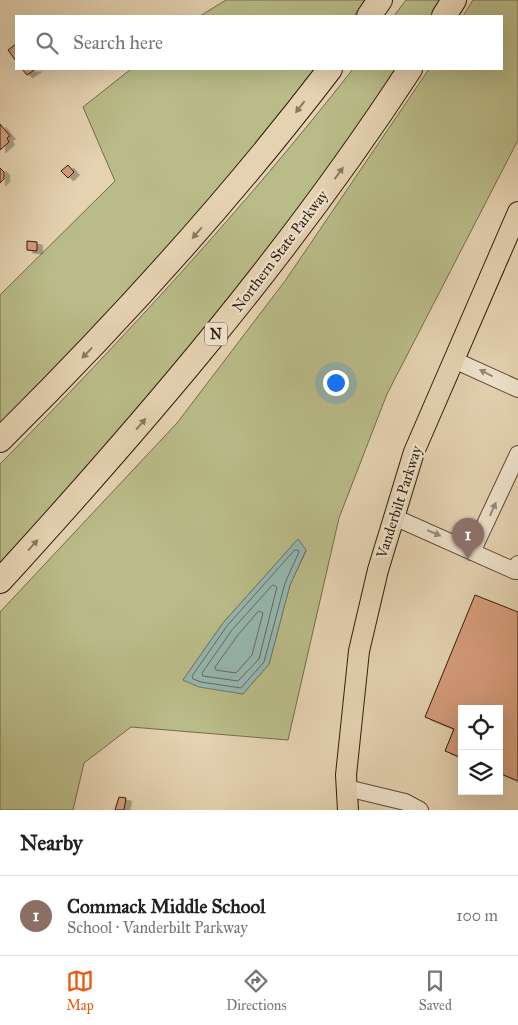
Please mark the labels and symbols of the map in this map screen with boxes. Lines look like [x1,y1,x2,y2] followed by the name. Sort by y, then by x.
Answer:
[294,101,305,114] one-way arrow
[333,167,344,180] one-way arrow
[228,186,332,315] street label: Northern State Parkway
[191,226,202,239] one-way arrow
[205,322,227,346] road number: N
[81,346,93,358] one-way arrow
[479,369,494,377] one-way arrow
[323,370,349,396] your location
[136,418,147,431] one-way arrow
[372,443,426,561] street label: Vanderbilt Parkway
[489,501,498,516] one-way arrow
[452,518,484,559] pin: 1
[427,530,441,538] one-way arrow
[27,540,39,552] one-way arrow

